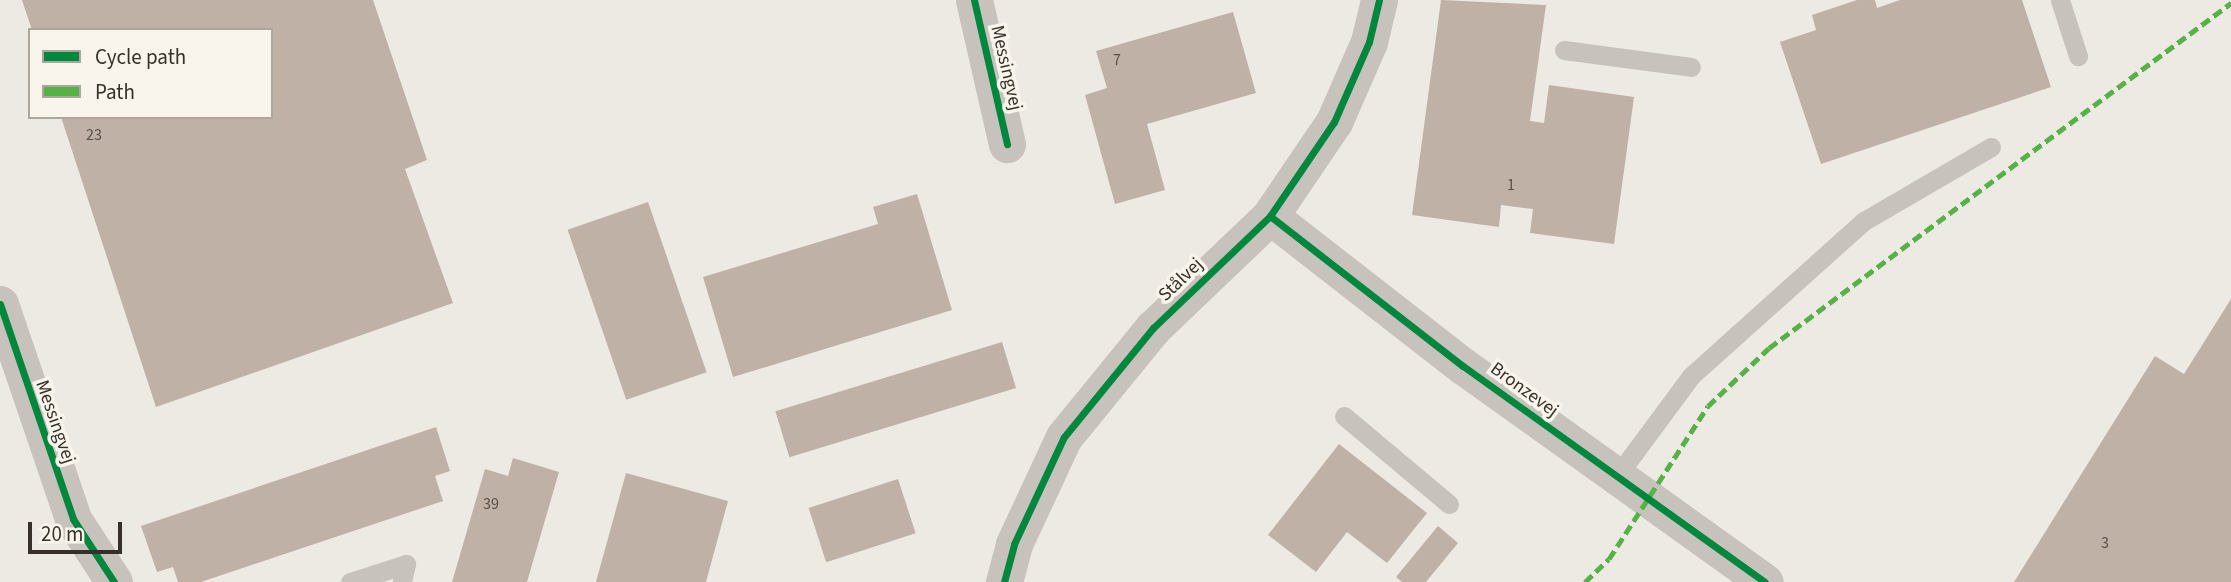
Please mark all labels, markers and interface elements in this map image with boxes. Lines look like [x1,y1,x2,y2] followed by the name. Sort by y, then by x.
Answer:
[985,23,1027,113] street label: Messingvej
[28,28,273,119] legend
[95,42,186,72] text: Cycle path
[1113,50,1121,70] house number: 7
[95,77,135,107] text: Path
[86,125,102,145] house number: 23
[1507,175,1515,195] house number: 1
[1154,253,1208,307] street label: Stålvej
[1486,358,1562,422] street label: Bronzevej
[30,377,80,467] street label: Messingvej
[483,494,499,514] house number: 39
[32,508,126,552] scale bar
[41,519,83,549] text: 20 m
[2101,533,2109,553] house number: 3

